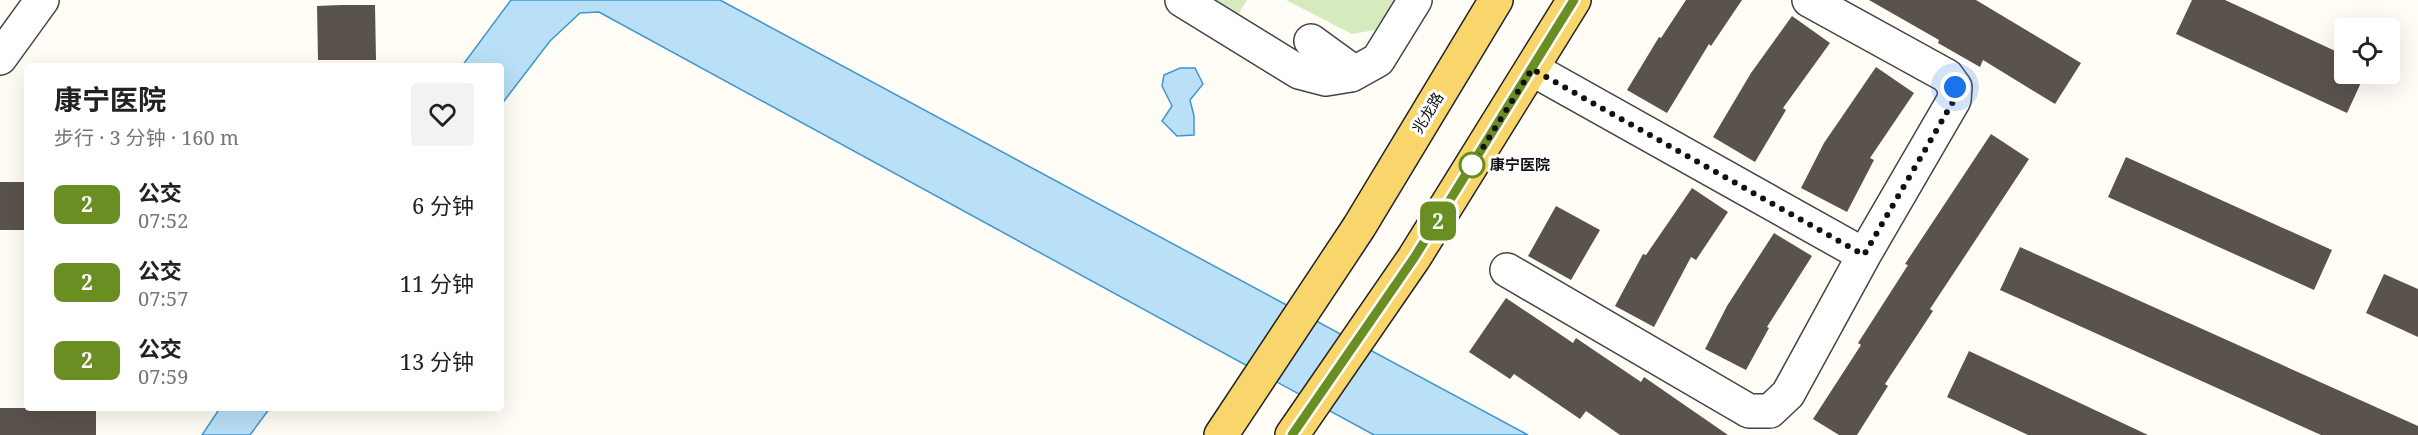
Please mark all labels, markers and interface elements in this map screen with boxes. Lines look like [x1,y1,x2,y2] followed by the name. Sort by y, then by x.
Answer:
[2334,18,2400,84] map controls
[2334,18,2400,84] button: locate
[1940,72,1970,102] your location
[54,80,166,118] text: 康宁医院
[411,83,474,146] button: heart
[1407,88,1447,137] street label: 兆龙路
[54,124,239,151] text: 步行 · 3 分钟 · 160 m
[1459,152,1485,178] marker: 康宁医院
[1490,154,1550,174] place label: 康宁医院
[138,177,182,207] text: 公交
[81,190,93,218] text: 2
[412,190,474,220] text: 6 分钟
[1418,202,1458,240] line badge: 2
[138,207,188,234] text: 07:52
[1432,207,1444,235] text: 2
[138,255,182,285] text: 公交
[81,268,93,296] text: 2
[400,268,474,298] text: 11 分钟
[138,285,188,312] text: 07:57
[138,333,182,363] text: 公交
[81,346,93,374] text: 2
[400,346,474,376] text: 13 分钟
[138,363,188,390] text: 07:59

